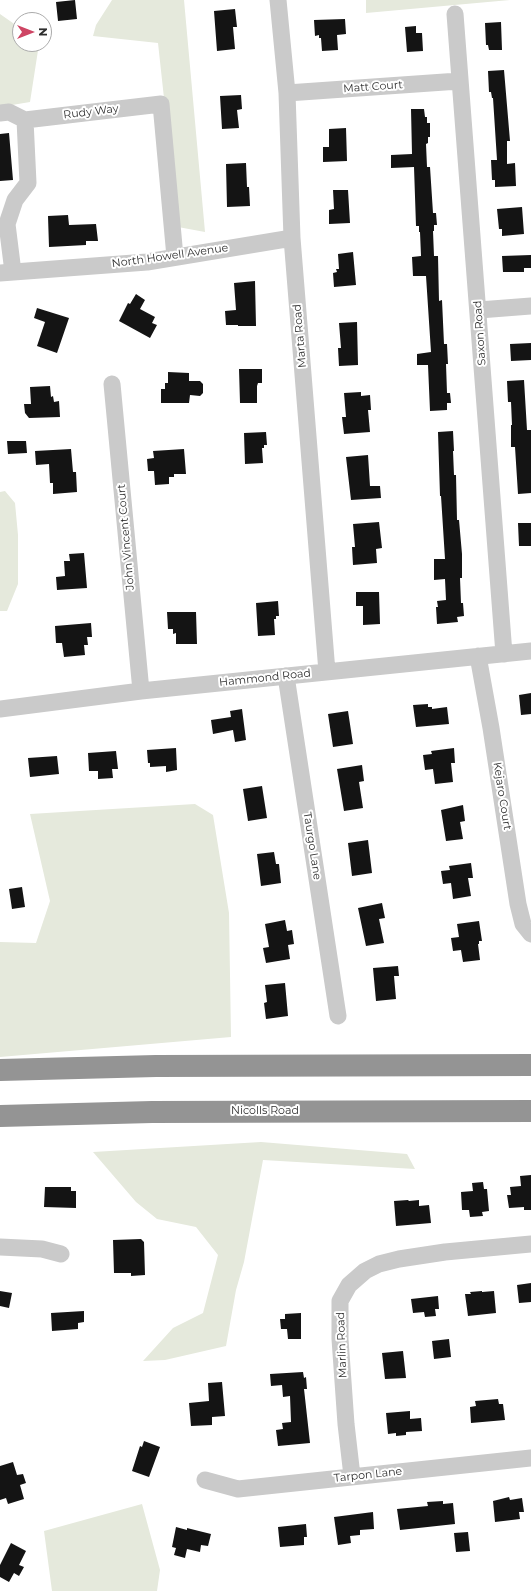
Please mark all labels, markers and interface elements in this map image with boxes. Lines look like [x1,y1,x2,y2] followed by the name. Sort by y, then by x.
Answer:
[12,12,52,52] north arrow
[36,28,50,36] text: N
[343,78,403,96] street label: Matt Court
[63,102,119,122] street label: Rudy Way
[111,241,229,271] street label: North Howell Avenue
[471,300,489,366] street label: Saxon Road
[291,304,309,368] street label: Marta Road
[115,483,137,591] street label: John Vincent Court
[218,667,312,689] street label: Hammond Road
[490,761,514,831] street label: Kejaro Court
[300,811,324,881] street label: Taurgo Lane
[231,1104,299,1118] street label: Nicolls Road
[334,1312,350,1378] street label: Marlin Road
[333,1465,403,1485] street label: Tarpon Lane

